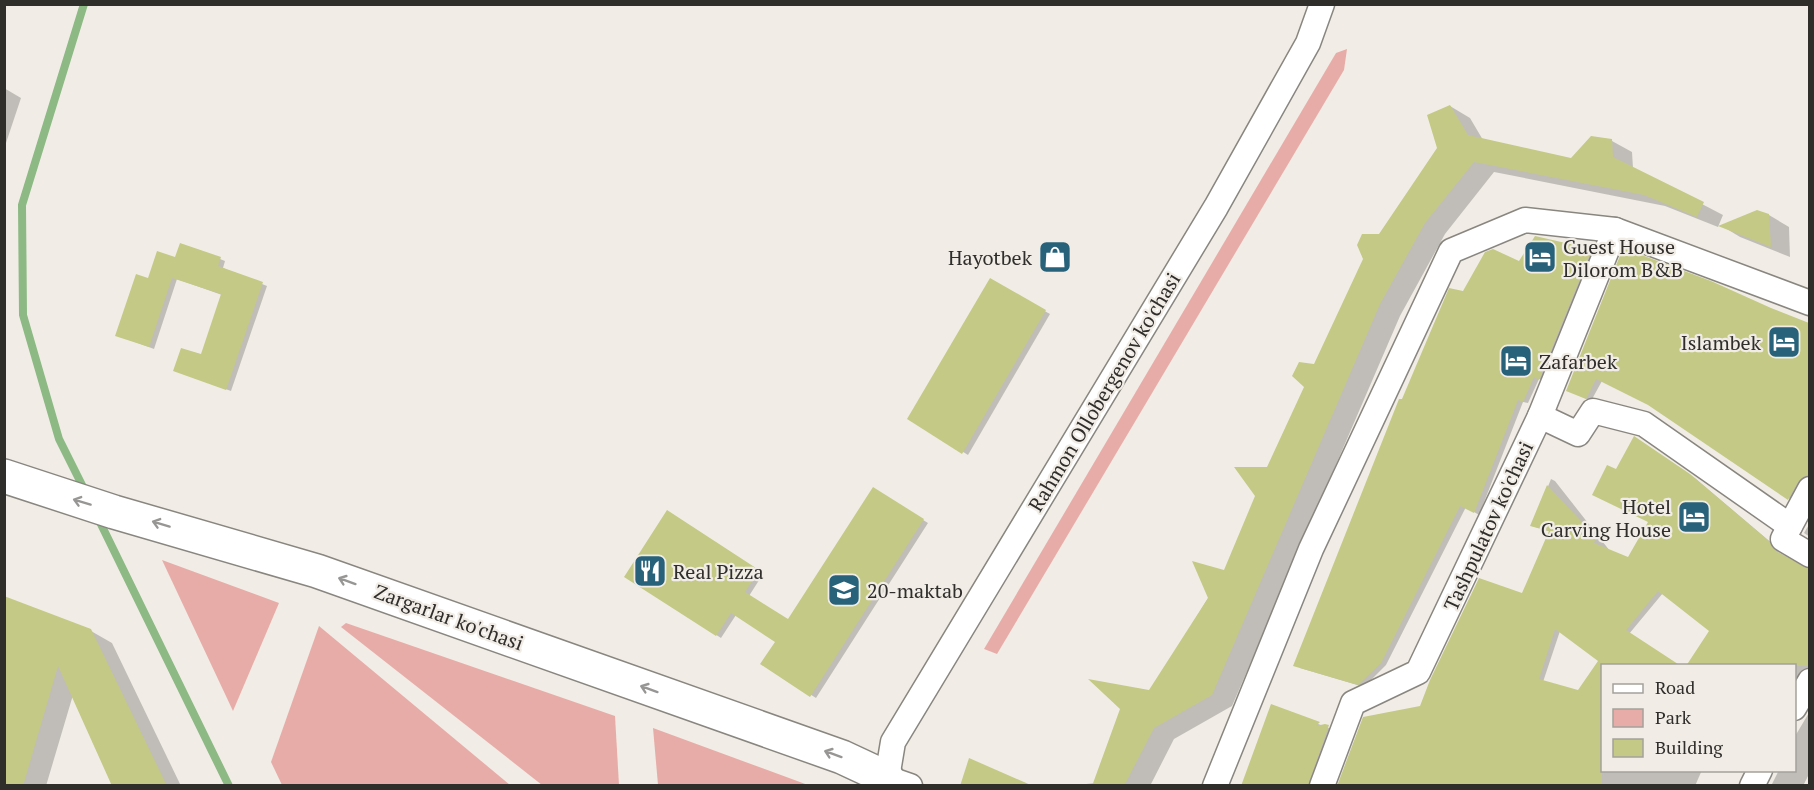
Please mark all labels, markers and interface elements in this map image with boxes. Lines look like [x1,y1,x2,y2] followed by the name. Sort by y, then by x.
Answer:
[1563,233,1683,283] place label: Guest House Dilorom B&B
[1037,239,1073,275] shop icon: Hayotbek
[1522,239,1558,275] hotel icon: Guest House Dilorom B&B
[948,244,1033,271] place label: Hayotbek
[1022,268,1186,516] street label: Rahmon Ollobergenov ko'chasi
[1766,324,1802,360] hotel icon: Islambek
[1681,329,1762,356] place label: Islambek
[1498,343,1534,379] hotel icon: Zafarbek
[1539,348,1618,375] place label: Zafarbek
[1437,437,1539,615] street label: Tashpulatov ko'chasi
[1541,493,1671,543] place label: Hotel Carving House
[73,495,92,506] one-way arrow
[1676,499,1712,535] hotel icon: Hotel Carving House
[151,518,170,529] one-way arrow
[632,553,668,589] restaurant icon: Real Pizza
[673,558,764,585] place label: Real Pizza
[826,572,862,608] school or university icon: 20-maktab
[338,575,357,586] one-way arrow
[867,577,963,604] place label: 20-maktab
[371,578,527,656] street label: Zargarlar ko'chasi
[1601,664,1796,772] legend
[1655,675,1695,699] text: Road
[641,682,659,693] one-way arrow
[1655,705,1692,729] text: Park
[1655,735,1723,759] text: Building
[824,747,843,758] one-way arrow

